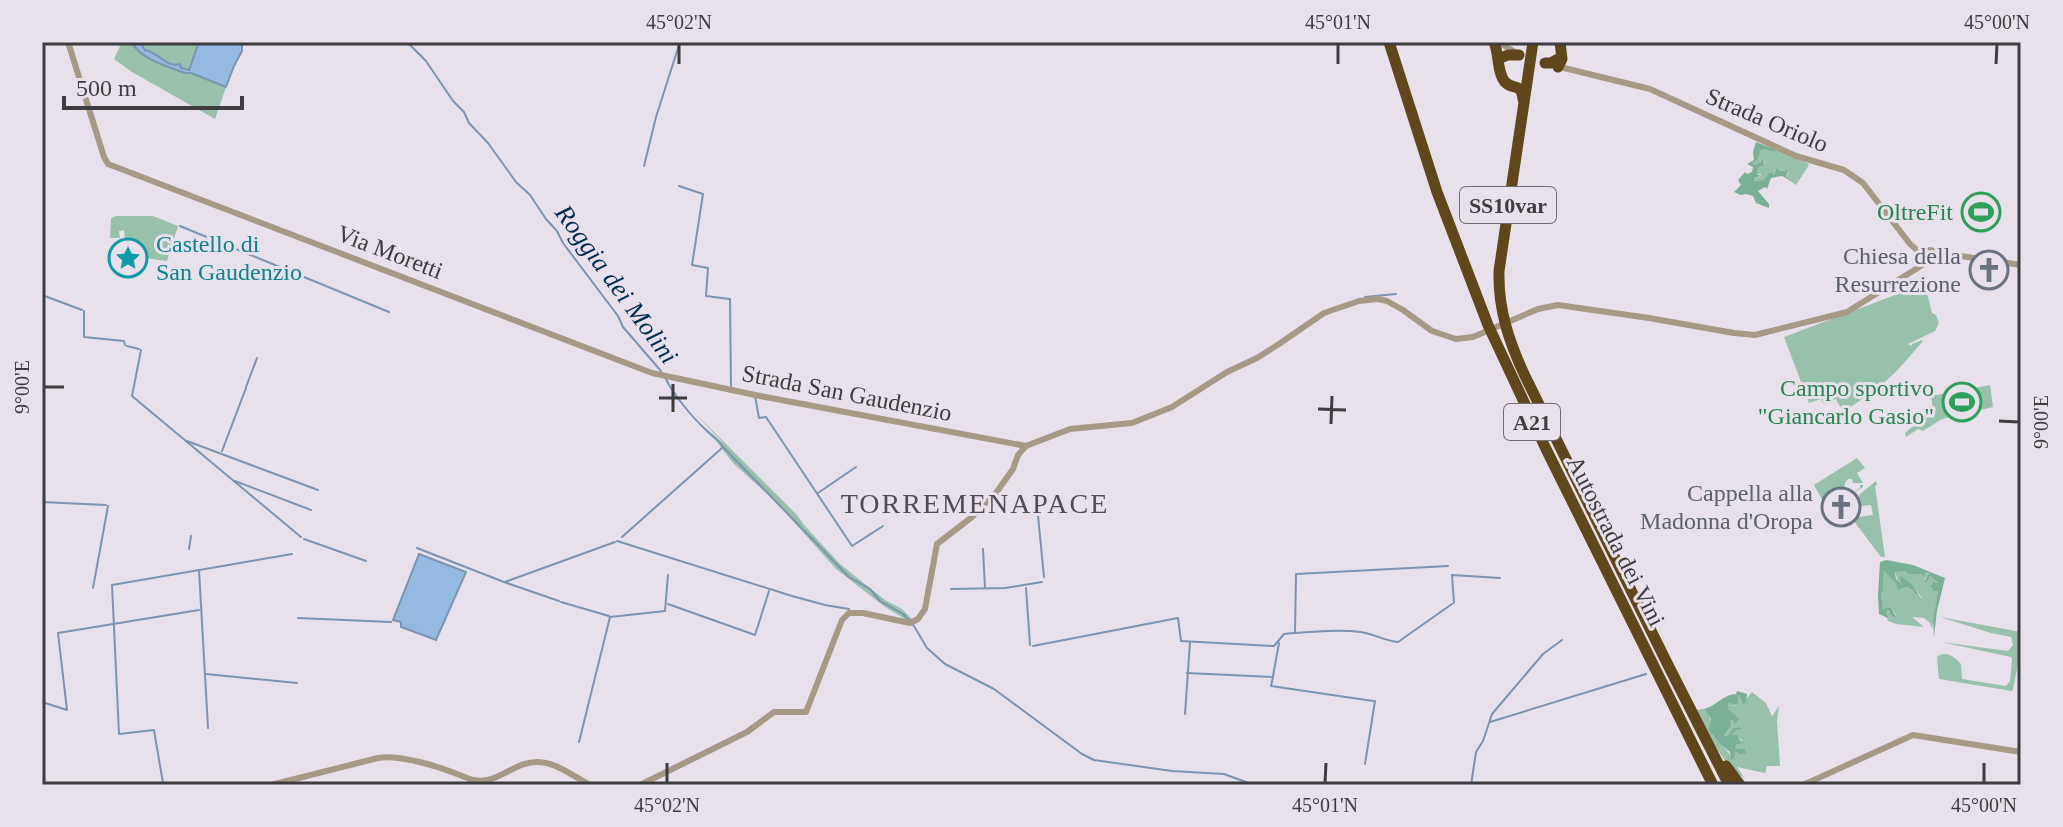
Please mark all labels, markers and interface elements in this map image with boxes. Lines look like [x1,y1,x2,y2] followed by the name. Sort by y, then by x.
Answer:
[646,11,712,33] text: 45°02'N
[1305,11,1371,33] text: 45°01'N
[1964,11,2030,33] text: 45°00'N
[64,60,242,110] scale bar
[76,75,137,101] text: 500 m
[1702,83,1832,157] street label: Strada Oriolo
[1460,187,1556,223] road number: SS10var
[1960,191,2002,233] sports icon: OltreFit
[549,198,684,369] water label: Roggia dei Molini
[1877,199,1953,225] place label: OltreFit
[333,220,447,284] street label: Via Moretti
[156,231,302,285] place label: Castello di San Gaudenzio
[107,237,149,279] place icon: Castello di San Gaudenzio
[1834,243,1961,297] place label: Chiesa della Resurrezione
[1968,249,2010,291] church icon: Chiesa della Resurrezione
[11,360,33,414] text: 9°00'E
[740,360,954,426] street label: Strada San Gaudenzio
[1758,375,1934,429] place label: Campo sportivo "Giancarlo Gasio"
[1941,381,1983,423] sports icon: Campo sportivo "Giancarlo Gasio"
[2030,395,2052,449] text: 9°00'E
[1504,404,1560,440] road number: A21
[1562,452,1670,631] street label: Autostrada dei Vini
[1640,480,1813,534] place label: Cappella alla Madonna d'Oropa
[1820,486,1862,528] church icon: Cappella alla Madonna d'Oropa
[841,488,1109,519] district label: TORREMENAPACE
[634,794,700,816] text: 45°02'N
[1292,794,1358,816] text: 45°01'N
[1951,794,2017,816] text: 45°00'N

